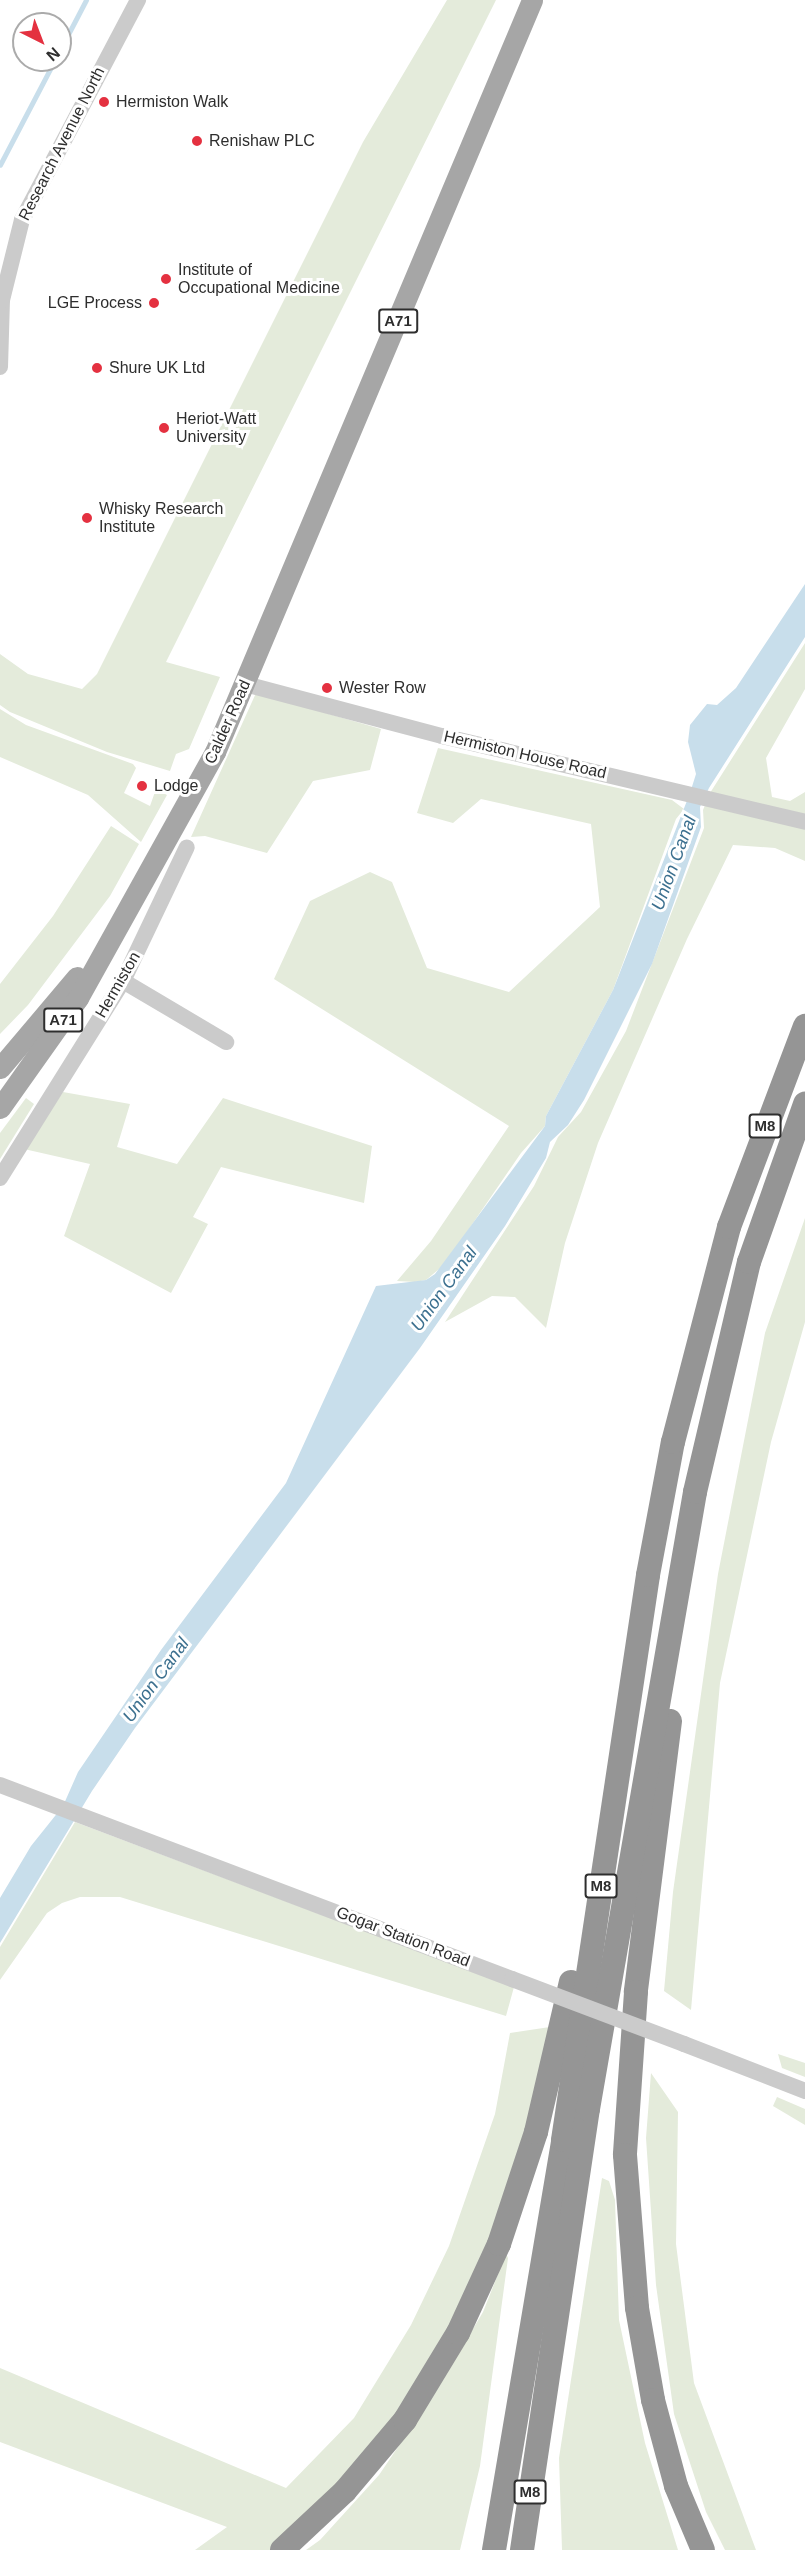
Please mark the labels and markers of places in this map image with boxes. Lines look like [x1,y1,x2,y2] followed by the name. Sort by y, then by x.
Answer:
[116,92,228,112] place label: Hermiston Walk
[97,95,111,109] marker: Hermiston Walk
[209,131,315,151] place label: Renishaw PLC
[190,134,204,148] marker: Renishaw PLC
[178,260,340,298] place label: Institute of Occupational Medicine
[159,272,173,286] marker: Institute of Occupational Medicine
[48,293,142,313] place label: LGE Process
[147,296,161,310] marker: LGE Process
[109,358,205,378] place label: Shure UK Ltd
[90,361,104,375] marker: Shure UK Ltd
[176,409,256,447] place label: Heriot-Watt University
[157,421,171,435] marker: Heriot-Watt University
[99,499,223,537] place label: Whisky Research Institute
[80,511,94,525] marker: Whisky Research Institute
[339,678,426,698] place label: Wester Row
[320,681,334,695] marker: Wester Row
[154,776,198,796] place label: Lodge
[135,779,149,793] marker: Lodge

